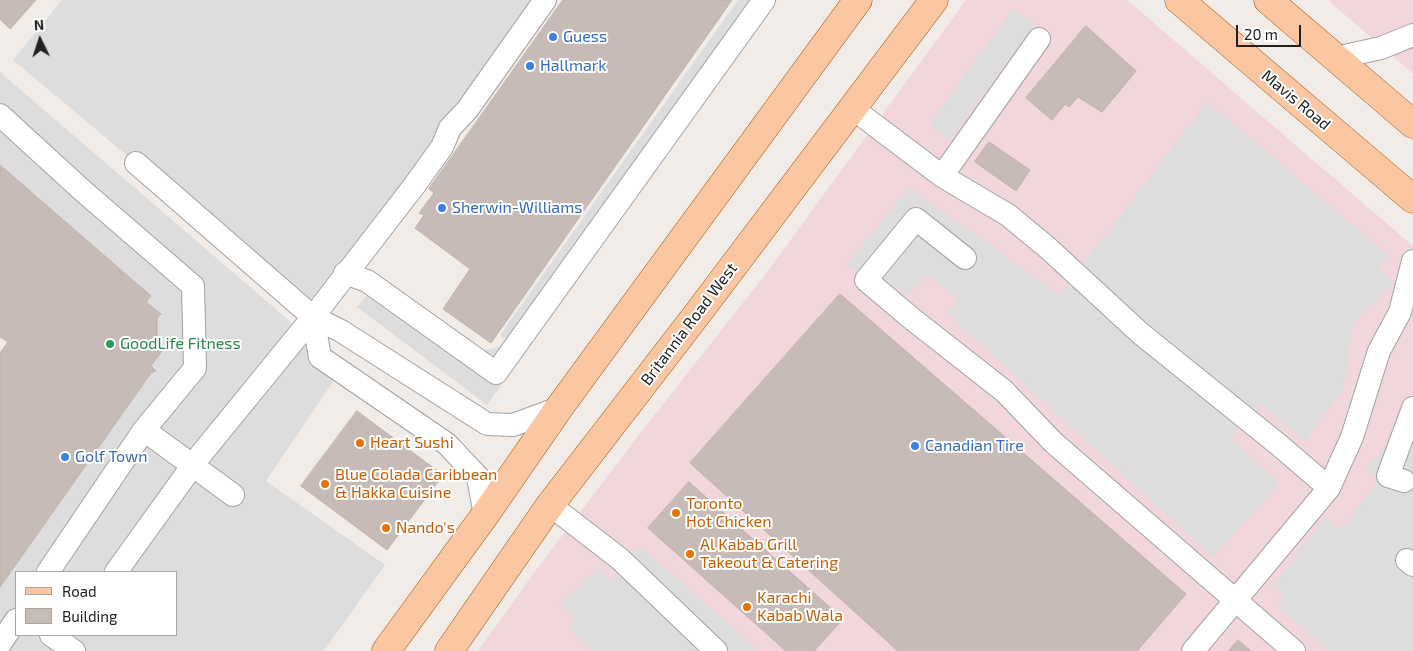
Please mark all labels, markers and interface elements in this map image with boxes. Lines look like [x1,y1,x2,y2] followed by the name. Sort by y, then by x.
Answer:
[15,15,65,65] north arrow
[1238,15,1303,47] scale bar
[33,16,45,33] text: N
[1244,25,1278,43] text: 20 m
[563,27,607,47] place label: Guess
[547,31,559,43] marker: Guess
[540,56,606,76] place label: Hallmark
[524,60,536,72] marker: Hallmark
[1258,66,1334,134] street label: Mavis Road
[452,198,582,218] place label: Sherwin-Williams
[436,202,448,214] marker: Sherwin-Williams
[637,259,741,389] street label: Britannia Road West
[120,334,241,354] place label: GoodLife Fitness
[104,338,116,350] marker: GoodLife Fitness
[370,433,454,453] place label: Heart Sushi
[925,436,1024,456] place label: Canadian Tire
[354,437,366,449] marker: Heart Sushi
[909,440,921,452] marker: Canadian Tire
[75,447,147,467] place label: Golf Town
[59,451,71,463] marker: Golf Town
[335,465,497,503] place label: Blue Colada Caribbean & Hakka Cuisine
[319,478,331,490] marker: Blue Colada Caribbean & Hakka Cuisine
[686,494,771,532] place label: Toronto Hot Chicken
[670,507,682,519] marker: Toronto Hot Chicken
[396,518,455,538] place label: Nando's
[380,522,392,534] marker: Nando's
[700,535,838,573] place label: Al Kabab Grill Takeout & Catering
[684,548,696,560] marker: Al Kabab Grill Takeout & Catering
[15,571,178,636] legend
[62,582,97,600] text: Road
[757,588,843,626] place label: Karachi Kabab Wala
[741,601,753,613] marker: Karachi Kabab Wala
[62,607,117,625] text: Building

